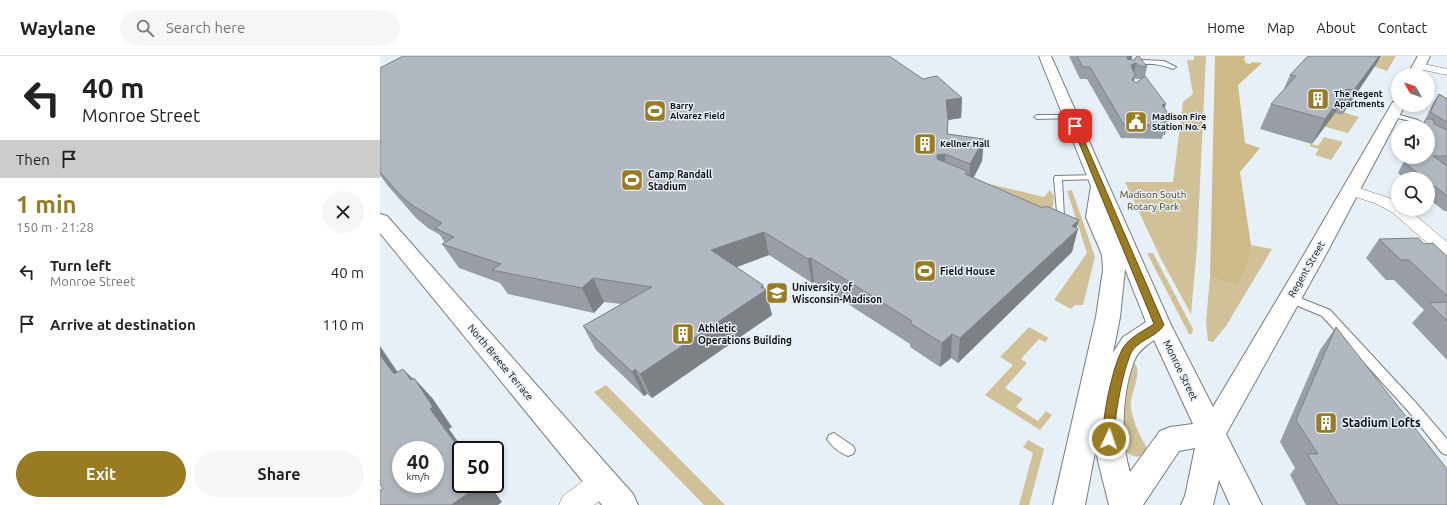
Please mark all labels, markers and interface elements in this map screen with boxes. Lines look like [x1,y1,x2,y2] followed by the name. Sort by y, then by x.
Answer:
[120,10,400,46] search box
[20,17,96,39] text: Waylane
[134,17,156,39] icon: search
[166,19,245,36] text: Search here
[1207,20,1245,36] text: Home
[1267,20,1295,36] text: Map
[1317,20,1356,36] text: About
[1378,20,1427,36] text: Contact
[1391,68,1435,112] north arrow
[1391,68,1435,216] map controls
[16,72,68,124] icon: left
[82,72,144,103] text: 40 m
[1305,86,1331,112] building icon: The Regent Apartments
[1334,89,1385,109] place label: The Regent Apartments
[642,98,668,124] sports icon: Barry Alvarez Field
[670,101,725,121] place label: Barry Alvarez Field
[82,105,200,125] text: Monroe Street
[1058,109,1092,143] pin
[1123,109,1149,135] public building icon: Madison Fire Station No. 4
[1152,112,1206,132] place label: Madison Fire Station No. 4
[1064,115,1086,137] icon: arrive
[1391,120,1435,164] button: sound
[912,131,938,157] building icon: Kellner Hall
[940,139,990,149] place label: Kellner Hall
[58,148,80,170] icon: arrive
[16,151,50,168] text: Then
[619,167,645,193] sports icon: Camp Randall Stadium
[648,169,712,192] place label: Camp Randall Stadium
[1391,172,1435,216] button: search
[1120,189,1186,212] park label: Madison South Rotary Park
[16,191,77,218] text: 1 min
[322,191,364,233] button: close
[16,220,94,234] text: 150 m · 21:28
[1286,239,1327,299] street label: Regent Street
[50,257,111,274] text: Turn left
[912,258,938,284] sports icon: Field House
[16,261,38,283] icon: left
[331,264,364,281] text: 40 m
[940,266,995,277] place label: Field House
[50,274,135,288] text: Monroe Street
[764,280,790,306] school or university icon: University of Wisconsin-Madison
[792,282,882,305] place label: University of Wisconsin-Madison
[16,313,38,335] icon: arrive
[50,316,196,333] text: Arrive at destination
[322,316,364,333] text: 110 m
[670,321,696,347] building icon: Athletic Operations Building
[466,322,536,402] street label: North Breese Terrace
[698,323,792,346] place label: Athletic Operations Building
[1161,338,1200,402] street label: Monroe Street
[1313,410,1339,436] building icon: Stadium Lofts
[1342,416,1421,429] place label: Stadium Lofts
[1088,418,1130,460] position arrow
[452,441,504,493] speed limit sign: 50
[407,450,429,473] text: 40
[16,451,186,497] button: Exit
[194,451,364,497] button: Share
[406,471,430,482] text: km/h

